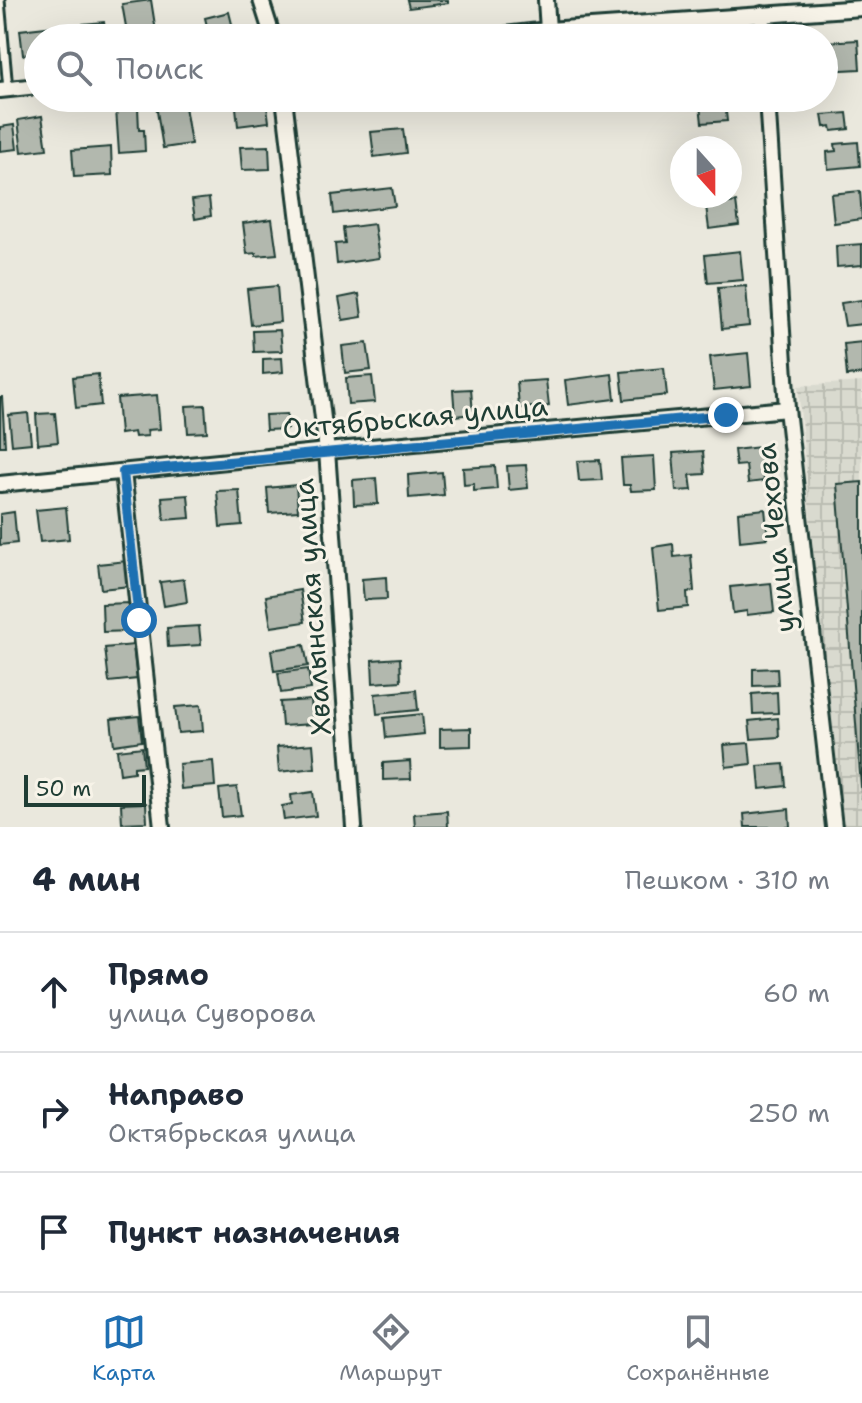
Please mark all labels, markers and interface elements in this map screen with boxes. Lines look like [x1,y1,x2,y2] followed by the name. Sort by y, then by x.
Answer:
[24,24,838,112] search box
[52,46,96,90] icon: search
[116,48,204,89] text: Поиск
[670,136,742,208] north arrow
[281,386,549,448] street label: Октябрьская улица
[708,397,744,433] route end
[746,442,804,634] street label: улица Чехова
[284,477,340,737] street label: Хвалынская улица
[121,602,157,638] route start
[24,771,146,807] scale bar
[36,774,91,803] text: 50 m
[32,856,141,902] text: 4 мин
[625,862,830,897] text: Пешком · 310 m
[108,954,209,995] text: Прямо
[32,970,76,1014] icon: ahead
[763,975,830,1010] text: 60 m
[108,995,315,1030] text: улица Суворова
[108,1074,244,1115] text: Направо
[32,1090,76,1134] icon: right
[747,1095,830,1130] text: 250 m
[108,1115,355,1150] text: Октябрьская улица
[32,1210,76,1254] icon: arrive
[108,1212,400,1253] text: Пункт назначения
[92,1310,155,1387] tab: Карта
[339,1310,442,1387] tab: Маршрут
[626,1310,770,1387] tab: Сохранённые

